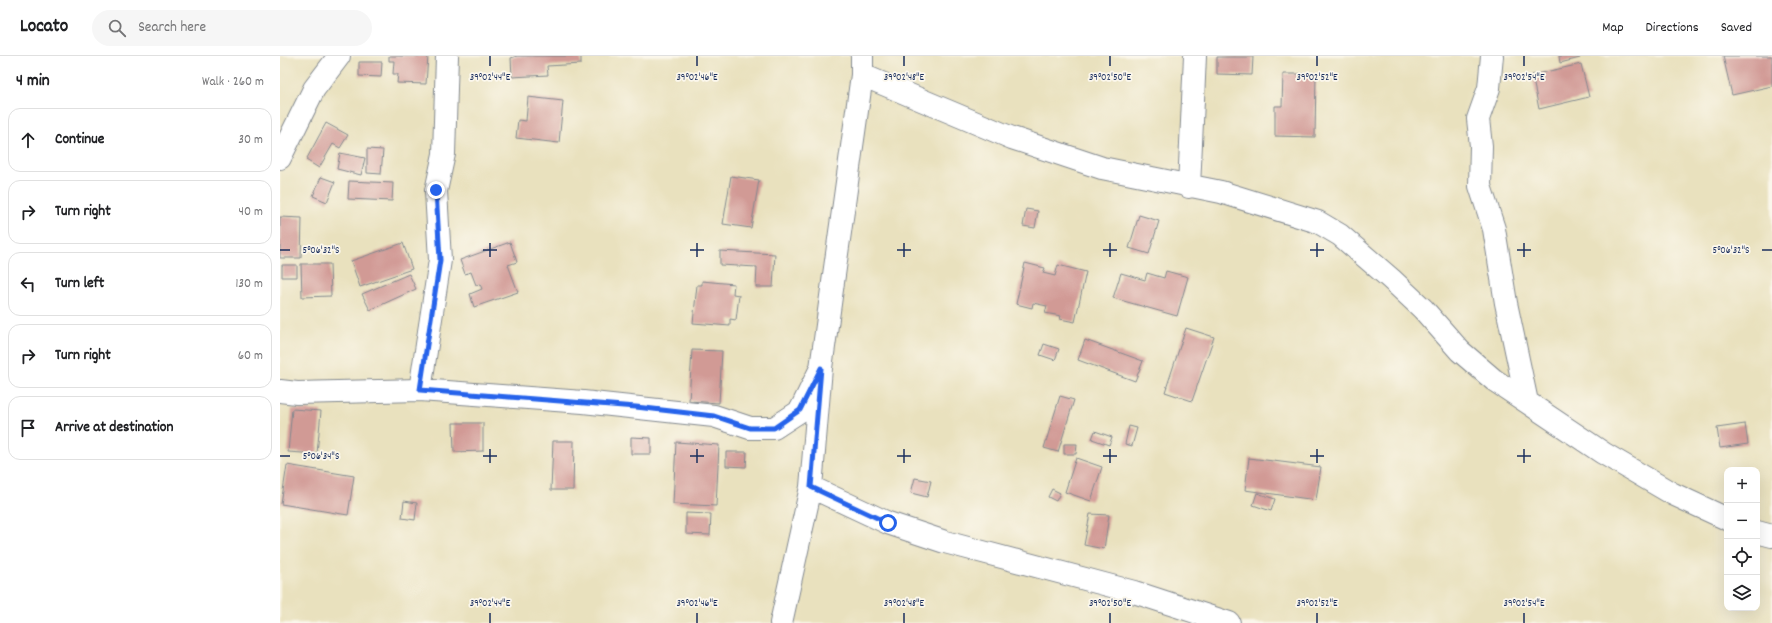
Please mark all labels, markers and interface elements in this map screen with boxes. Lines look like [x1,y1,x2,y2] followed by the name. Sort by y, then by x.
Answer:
[92,10,372,46] search box
[20,14,68,41] text: Locato
[106,17,128,39] icon: search
[138,17,206,39] text: Search here
[1602,18,1624,38] text: Map
[1646,18,1699,38] text: Directions
[1721,18,1752,38] text: Saved
[16,70,50,94] text: 4 min
[470,71,511,85] text: 39°02'44"E
[676,71,718,85] text: 39°02'46"E
[884,71,925,85] text: 39°02'48"E
[1089,71,1132,85] text: 39°02'50"E
[1296,71,1338,85] text: 39°02'52"E
[1504,71,1545,85] text: 39°02'54"E
[202,73,264,92] text: Walk · 260 m
[17,129,39,151] icon: ahead
[55,129,104,151] text: Continue
[238,131,263,150] text: 30 m
[427,181,445,199] route end
[17,201,39,223] icon: right
[55,201,111,223] text: Turn right
[239,203,263,222] text: 40 m
[303,244,339,258] text: 5°06'32"S
[1713,244,1749,258] text: 5°06'32"S
[17,273,39,295] icon: left
[55,273,104,295] text: Turn left
[235,275,263,294] text: 130 m
[17,345,39,367] icon: right
[55,345,111,367] text: Turn right
[238,347,263,366] text: 60 m
[17,417,39,439] icon: arrive
[55,417,173,439] text: Arrive at destination
[303,450,339,464] text: 5°06'34"S
[1724,467,1760,611] map controls
[1724,467,1760,503] button: +
[1724,503,1760,539] button: −
[879,514,897,532] route start
[1724,539,1760,575] button: locate
[1724,575,1760,611] button: layers
[470,597,511,611] text: 39°02'44"E
[676,597,718,611] text: 39°02'46"E
[884,597,925,611] text: 39°02'48"E
[1089,597,1132,611] text: 39°02'50"E
[1296,597,1338,611] text: 39°02'52"E
[1504,597,1545,611] text: 39°02'54"E

